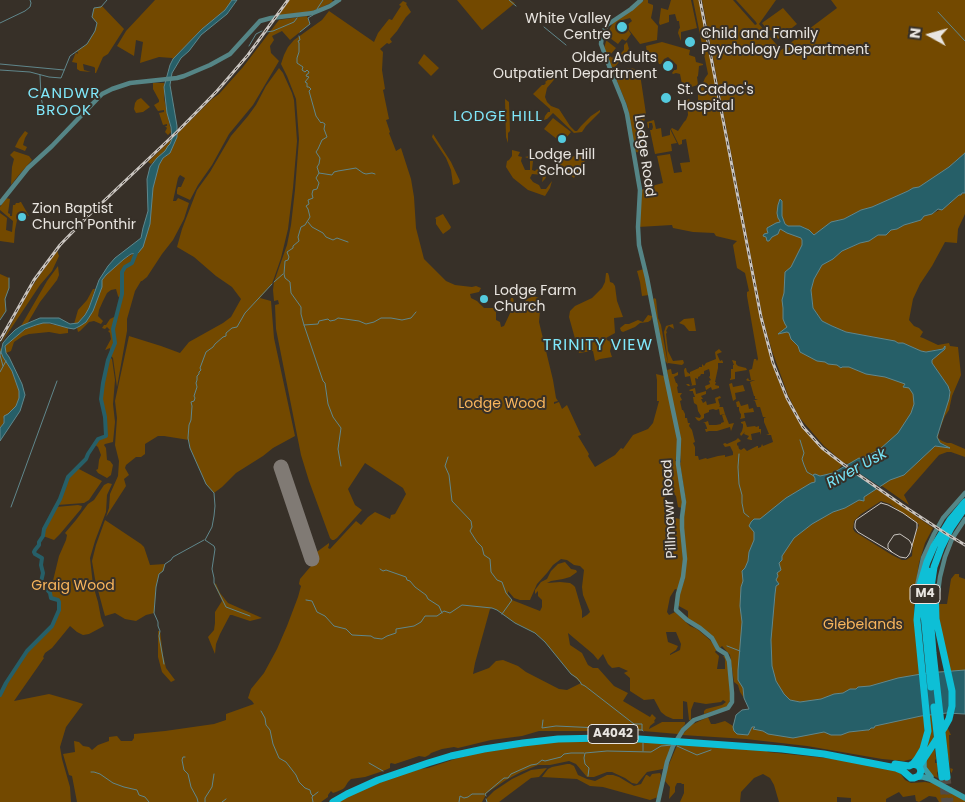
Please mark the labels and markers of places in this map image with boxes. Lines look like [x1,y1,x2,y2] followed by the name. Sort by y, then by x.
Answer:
[525,11,611,44] place label: White Valley Centre
[615,20,629,34] marker: White Valley Centre
[701,26,869,58] place label: Child and Family Psychology Department
[683,35,697,49] marker: Child and Family Psychology Department
[493,50,657,82] place label: Older Adults Outpatient Department
[661,59,675,73] marker: Older Adults Outpatient Department
[677,82,754,114] place label: St. Cadoc's Hospital
[659,91,673,105] marker: St. Cadoc's Hospital
[556,133,568,145] marker: Lodge Hill School
[529,147,595,180] place label: Lodge Hill School
[32,201,136,233] place label: Zion Baptist Church Ponthir
[16,211,28,223] marker: Zion Baptist Church Ponthir
[494,283,577,316] place label: Lodge Farm Church
[478,293,490,305] marker: Lodge Farm Church

